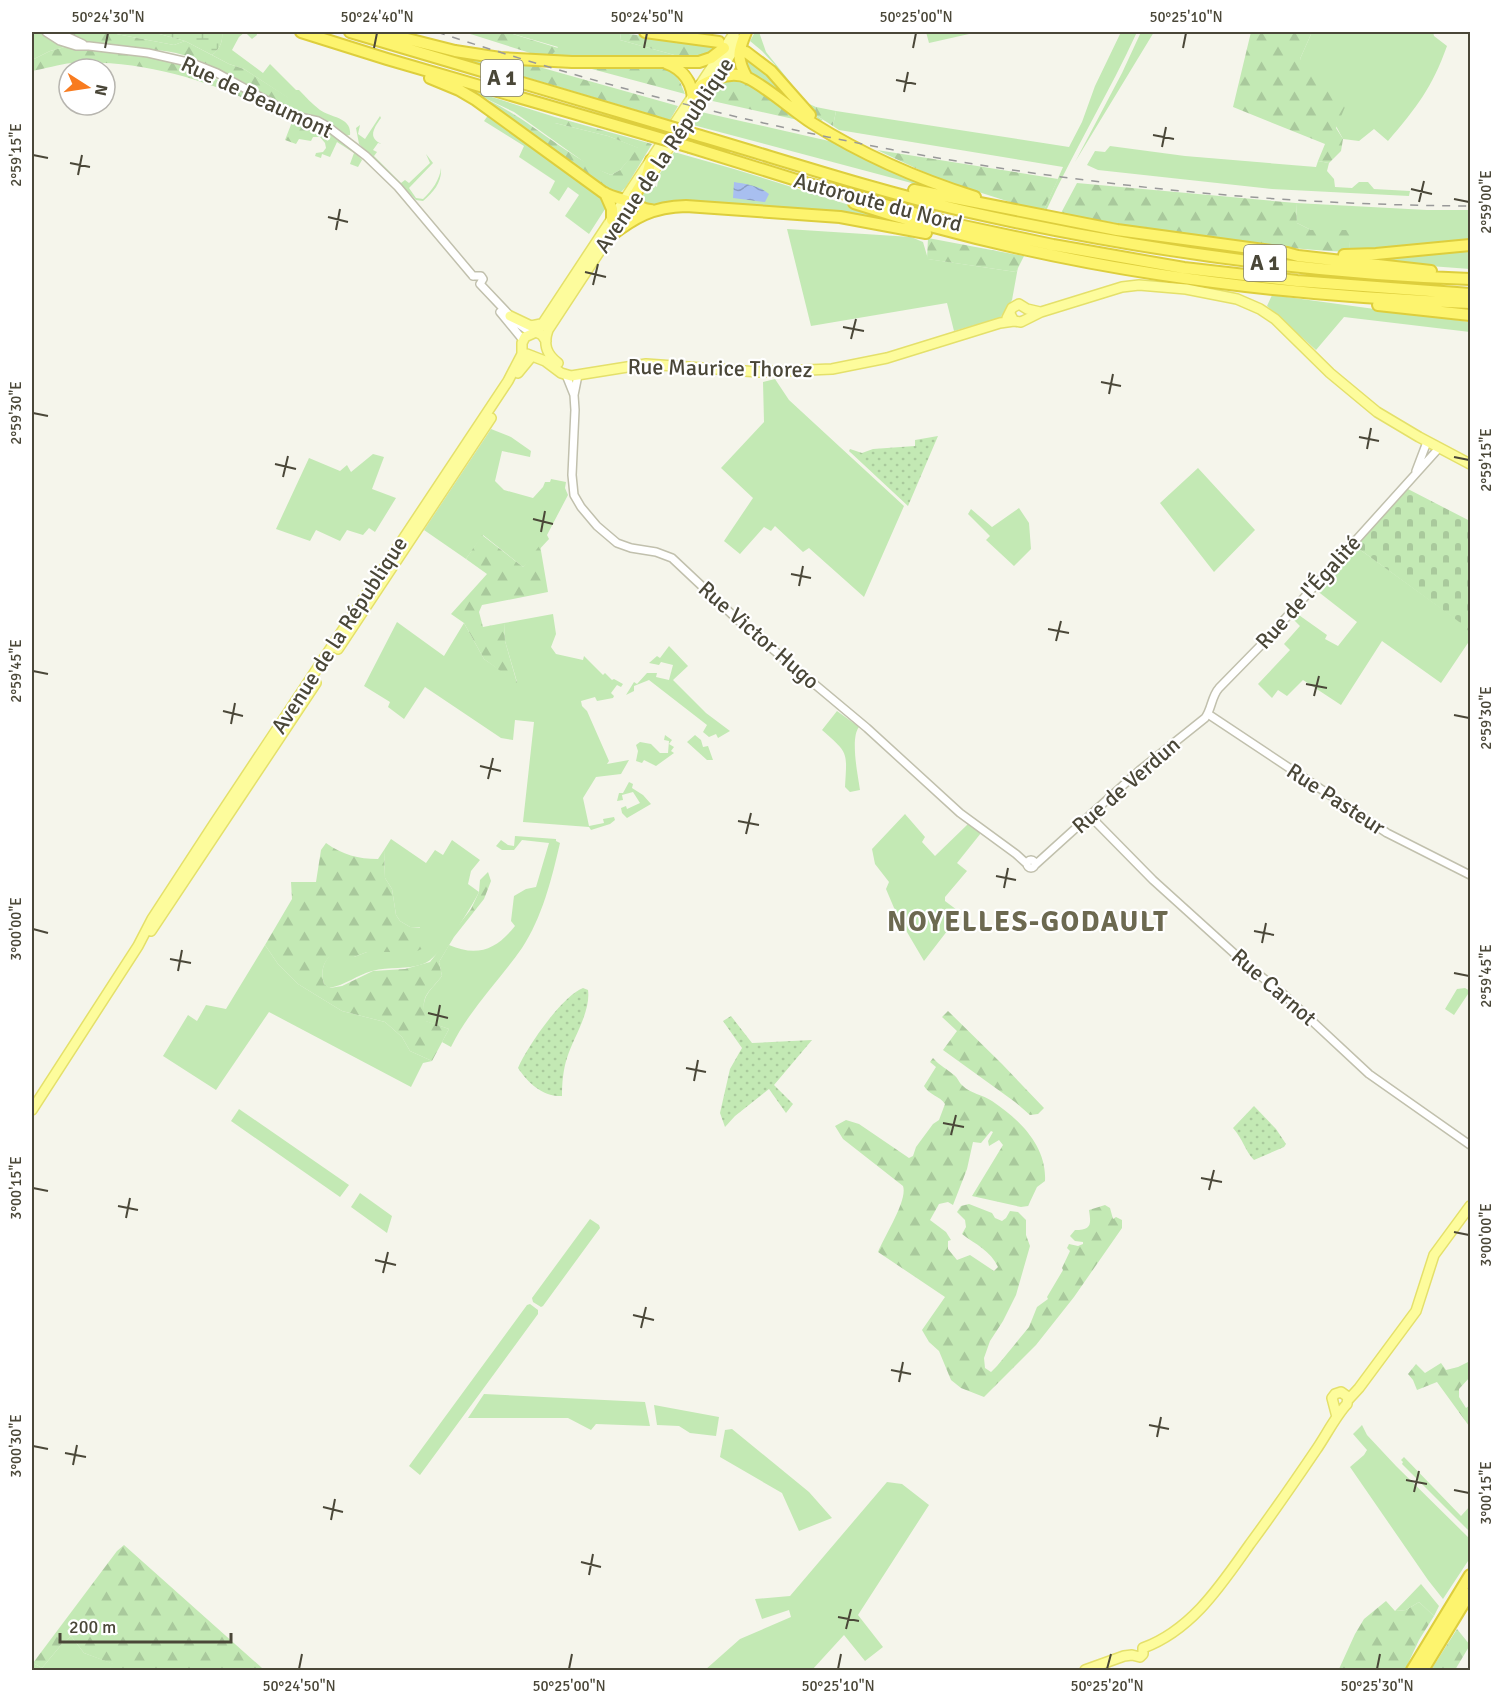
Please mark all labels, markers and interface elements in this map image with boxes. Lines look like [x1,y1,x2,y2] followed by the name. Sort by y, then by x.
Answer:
[71,8,145,26] text: 50°24'30"N
[340,8,414,26] text: 50°24'40"N
[610,8,684,26] text: 50°24'50"N
[879,8,953,26] text: 50°25'00"N
[1149,8,1223,26] text: 50°25'10"N
[177,50,337,144] street label: Rue de Beaumont
[589,52,739,258] street label: Avenue de la République
[57,57,117,117] north arrow
[481,60,523,96] road number: A 1
[90,82,112,97] text: N
[7,123,25,187] text: 2°59'15"E
[791,167,965,237] street label: Autoroute du Nord
[1477,170,1495,234] text: 2°59'00"E
[1244,245,1286,281] road number: A 1
[627,353,813,383] street label: Rue Maurice Thorez
[7,381,25,445] text: 2°59'30"E
[1477,428,1495,492] text: 2°59'15"E
[1250,529,1366,655] street label: Rue de l'Égalité
[265,531,413,739] street label: Avenue de la République
[693,575,825,695] street label: Rue Victor Hugo
[7,639,25,703] text: 2°59'45"E
[1477,686,1495,750] text: 2°59'30"E
[1067,731,1185,839] street label: Rue de Verdun
[1282,757,1390,841] street label: Rue Pasteur
[7,897,25,961] text: 3°00'00"E
[887,905,1169,939] district label: NOYELLES-GODAULT
[1226,943,1322,1031] street label: Rue Carnot
[1477,944,1495,1008] text: 2°59'45"E
[7,1156,25,1220] text: 3°00'15"E
[1477,1203,1495,1267] text: 3°00'00"E
[7,1414,25,1478] text: 3°00'30"E
[1477,1461,1495,1525] text: 3°00'15"E
[60,1606,231,1644] scale bar
[69,1616,116,1638] text: 200 m
[262,1677,336,1695] text: 50°24'50"N
[532,1677,606,1695] text: 50°25'00"N
[801,1677,875,1695] text: 50°25'10"N
[1070,1677,1144,1695] text: 50°25'20"N
[1340,1677,1414,1695] text: 50°25'30"N

